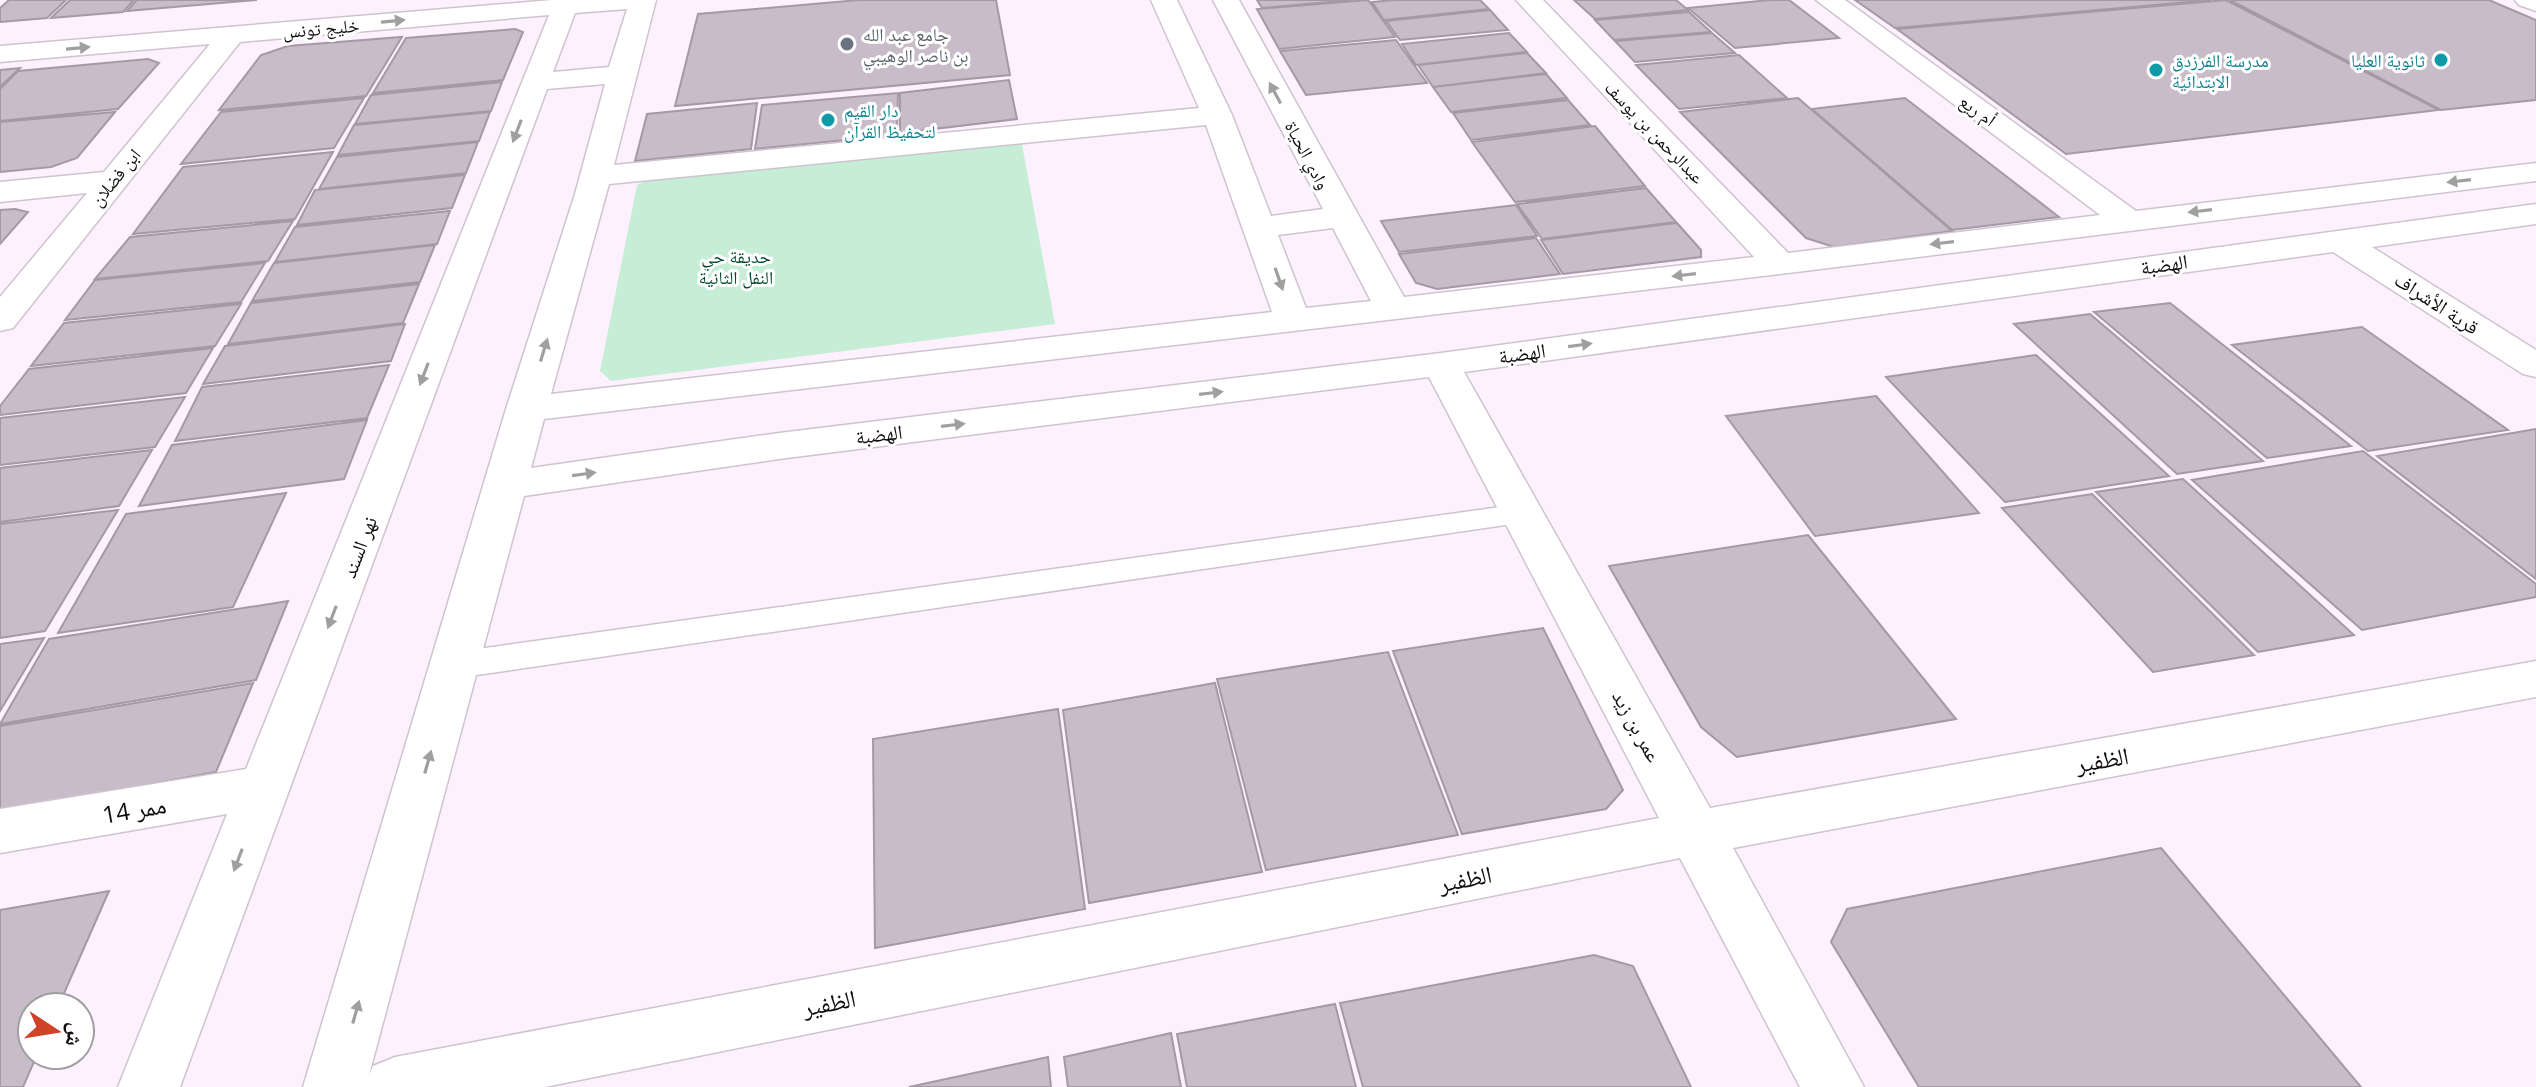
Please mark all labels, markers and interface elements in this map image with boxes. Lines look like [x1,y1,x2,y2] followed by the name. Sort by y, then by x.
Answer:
[282,13,360,44] street label: خليج تونس
[381,15,406,28] one-way arrow
[863,22,969,71] place label: جامع عبد الله بن ناصر الوهيبي
[838,35,856,53] marker: جامع عبد الله بن ناصر الوهيبي
[66,41,91,54] one-way arrow
[2172,48,2269,93] place label: مدرسة الفرزدق الابتدائية
[2351,48,2425,72] place label: ثانوية العليا
[2432,51,2450,69] marker: ثانوية العليا
[2147,61,2165,79] marker: مدرسة الفرزدق الابتدائية
[1600,76,1710,188] street label: عبدالرحمن بن يوسف
[1269,82,1283,104] one-way arrow
[1954,89,2001,132] street label: أم ريع
[844,98,936,143] place label: دار القيم لتحفيظ القرآن
[819,111,837,129] marker: دار القيم لتحفيظ القرآن
[1277,117,1336,195] street label: وادي الحياة
[510,119,523,143] one-way arrow
[84,143,146,211] street label: ابن فضلان
[2446,175,2471,188] one-way arrow
[2187,205,2212,218] one-way arrow
[1929,237,1954,250] one-way arrow
[699,244,773,289] park label: حديقة حي النفل الثانية
[2139,247,2189,281] street label: الهضبة
[2390,266,2484,340] street label: قرية الأشراف
[1273,267,1285,291] one-way arrow
[1671,269,1696,282] one-way arrow
[1497,336,1547,370] street label: الهضبة
[538,338,551,362] one-way arrow
[1568,338,1593,351] one-way arrow
[417,362,430,386] one-way arrow
[1199,386,1224,399] one-way arrow
[854,418,904,450] street label: الهضبة
[941,418,966,431] one-way arrow
[572,467,597,480] one-way arrow
[335,512,383,582] street label: نهر السند
[325,605,338,629] one-way arrow
[1606,685,1668,767] street label: عمر بن زيد
[2072,738,2131,780] street label: الظفير
[422,750,435,774] one-way arrow
[99,787,169,831] street label: ممر 14
[232,848,245,872] one-way arrow
[1435,857,1494,899] street label: الظفير
[799,981,858,1023] street label: الظفير
[16,991,96,1071] north arrow
[350,1000,363,1024] one-way arrow
[59,1021,94,1050] text: ش

